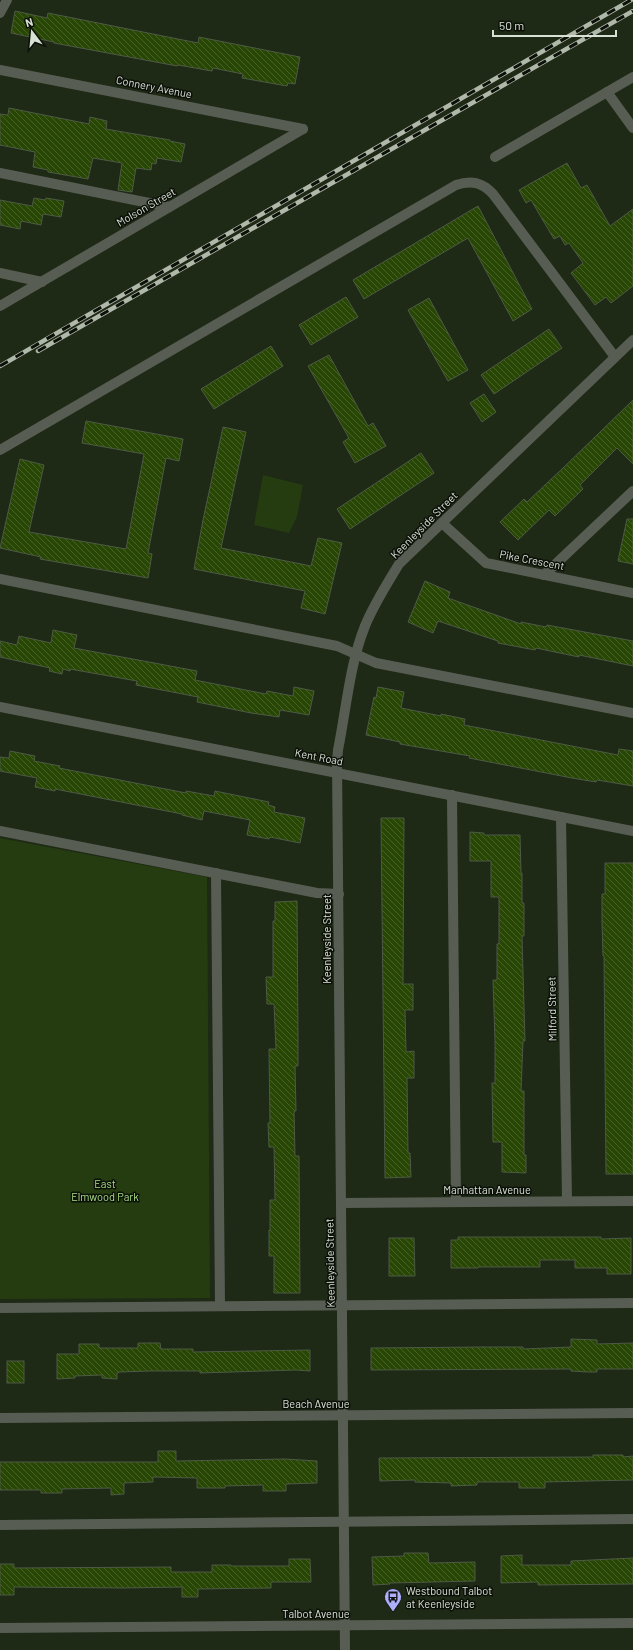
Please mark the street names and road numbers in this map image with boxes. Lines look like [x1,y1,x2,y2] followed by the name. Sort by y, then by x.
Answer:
[115,73,193,100] street label: Connery Avenue
[114,184,178,229] street label: Molson Street
[387,488,460,561] street label: Keenleyside Street
[499,547,566,572] street label: Pike Crescent
[294,745,344,768] street label: Kent Road
[320,894,333,984] street label: Keenleyside Street
[544,977,559,1042] street label: Milford Street
[443,1183,531,1196] street label: Manhattan Avenue
[322,1218,337,1308] street label: Keenleyside Street
[282,1397,350,1410] street label: Beach Avenue
[282,1607,350,1620] street label: Talbot Avenue

